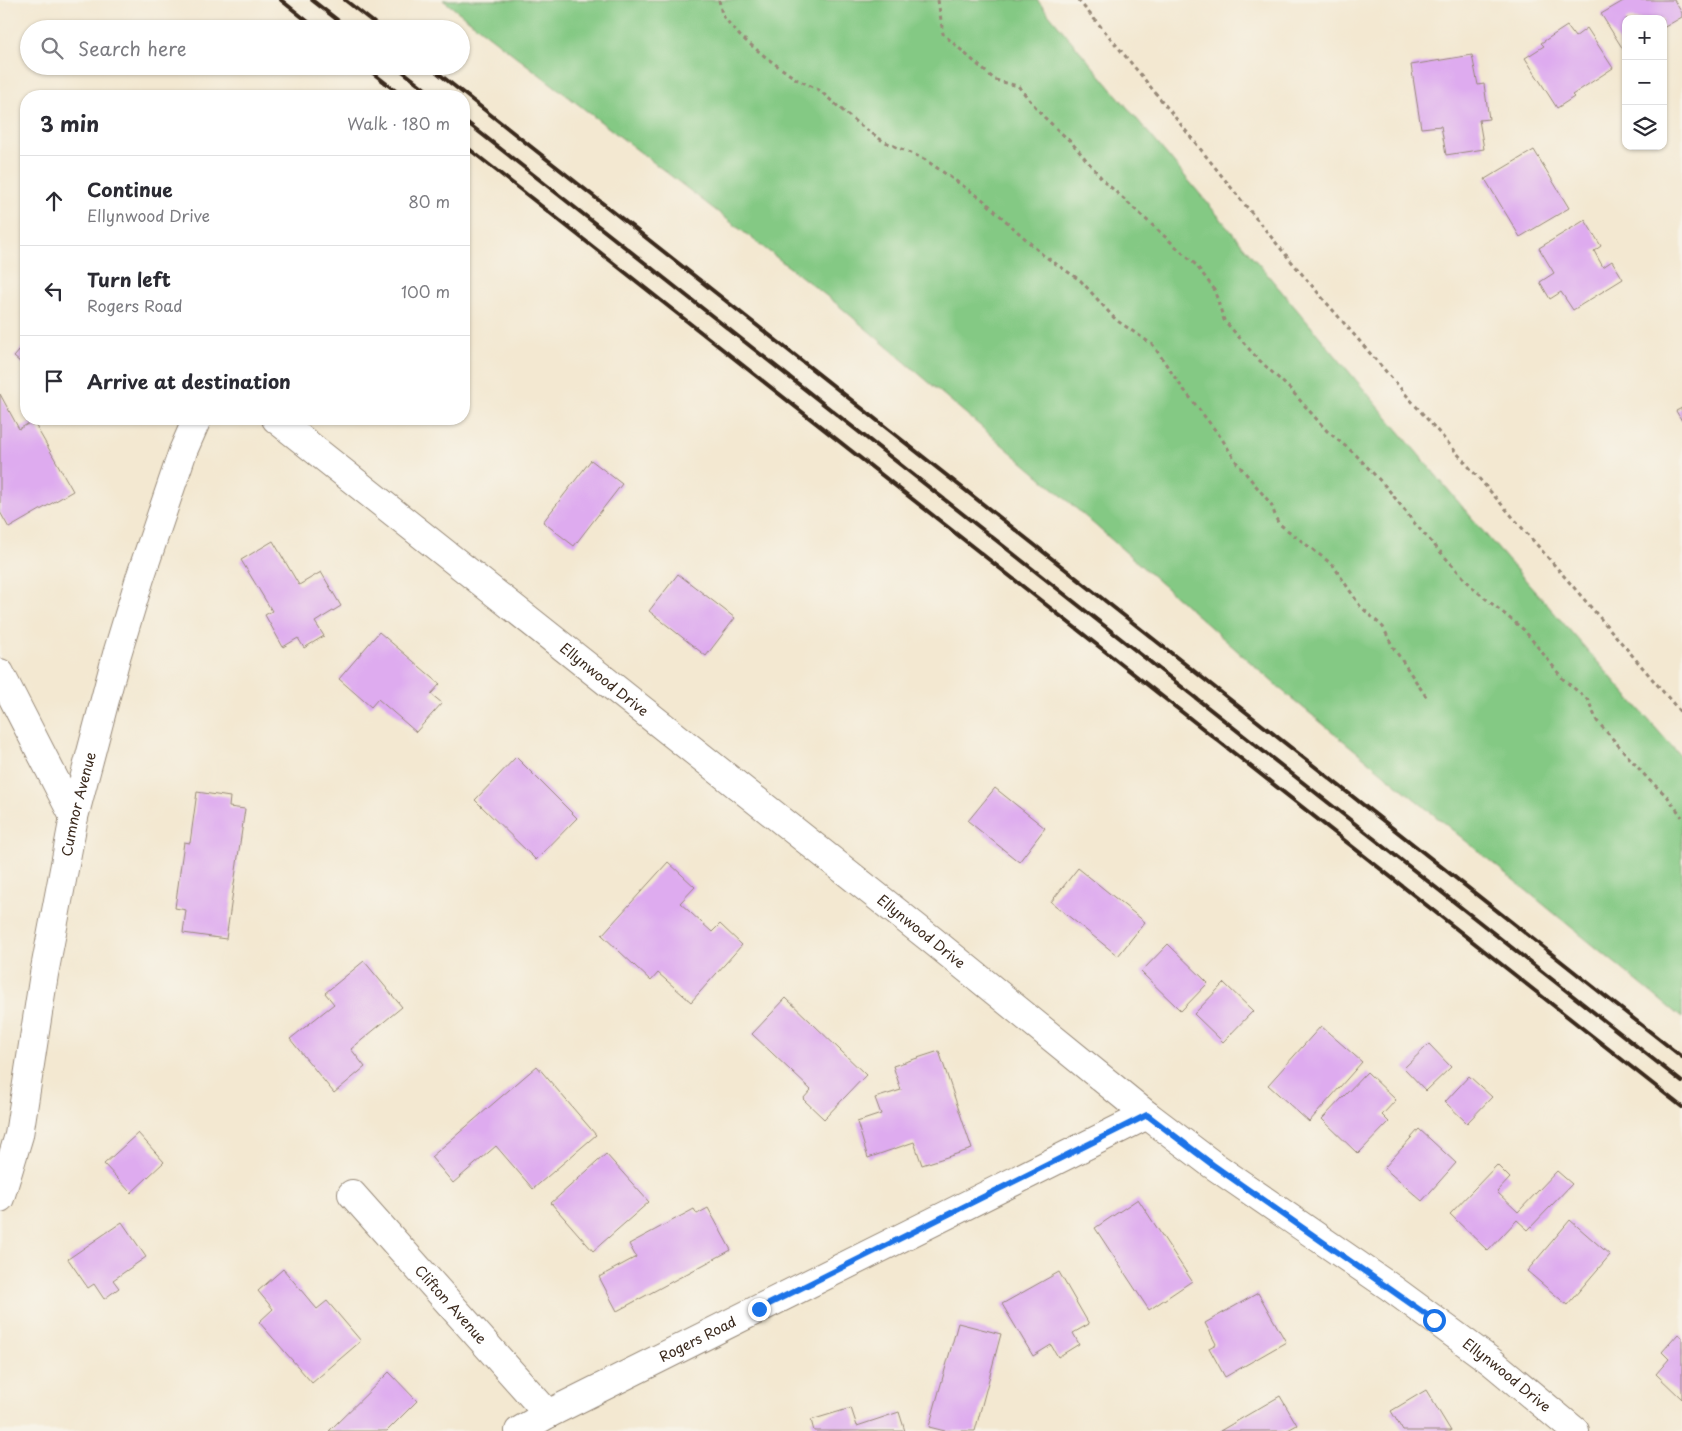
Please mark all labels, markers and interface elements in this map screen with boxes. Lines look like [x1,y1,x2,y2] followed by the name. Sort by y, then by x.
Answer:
[1622,15,1667,150] map controls
[1622,15,1667,60] button: +
[20,20,470,75] search box
[38,34,66,62] icon: search
[78,34,187,62] text: Search here
[1622,60,1667,105] button: −
[1622,105,1667,150] button: layers
[40,107,99,139] text: 3 min
[347,111,450,135] text: Walk · 180 m
[87,175,173,203] text: Continue
[40,187,68,215] icon: ahead
[408,189,450,213] text: 80 m
[87,203,210,227] text: Ellynwood Drive
[87,265,171,293] text: Turn left
[40,277,68,305] icon: left
[401,279,450,303] text: 100 m
[87,293,183,317] text: Rogers Road
[40,367,68,395] icon: arrive
[87,367,291,395] text: Arrive at destination
[556,637,653,721] street label: Ellynwood Drive
[56,749,101,858] street label: Cumnor Avenue
[873,889,970,973] street label: Ellynwood Drive
[410,1260,492,1349] street label: Clifton Avenue
[748,1298,771,1321] route end
[1423,1309,1446,1332] route start
[655,1311,740,1367] street label: Rogers Road
[1458,1333,1556,1417] street label: Ellynwood Drive

